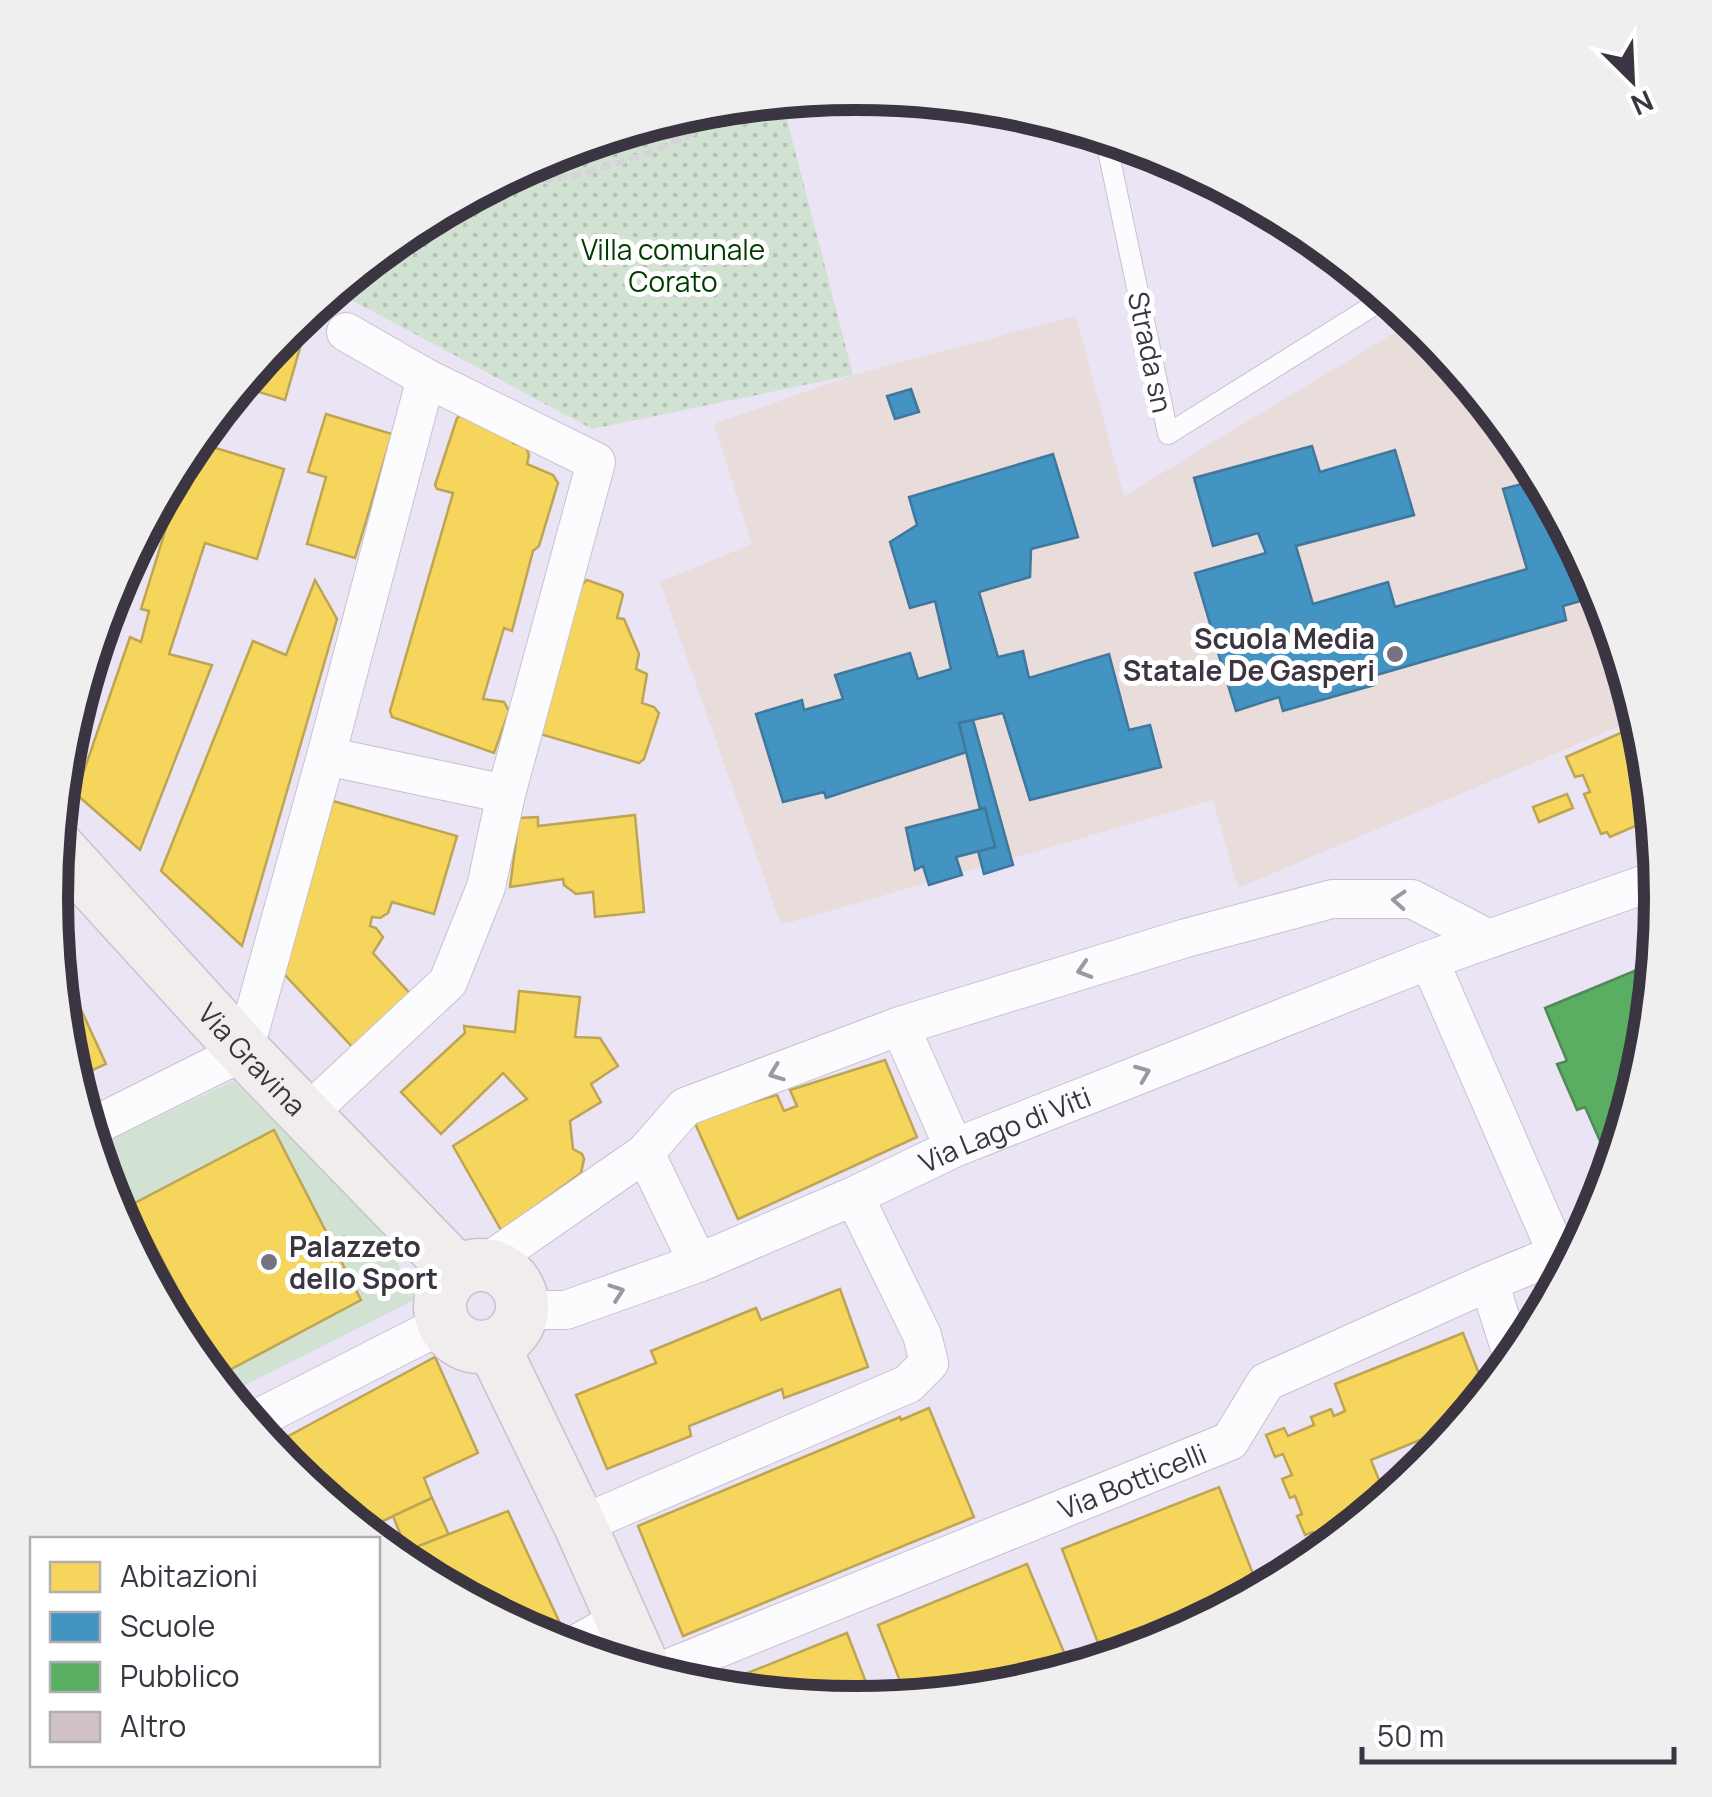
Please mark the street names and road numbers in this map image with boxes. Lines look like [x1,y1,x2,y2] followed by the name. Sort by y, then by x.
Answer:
[1120,288,1182,416] street label: Strada sn
[190,995,315,1123] street label: Via Gravina
[913,1077,1096,1181] street label: Via Lago di Viti
[1053,1434,1212,1528] street label: Via Botticelli

